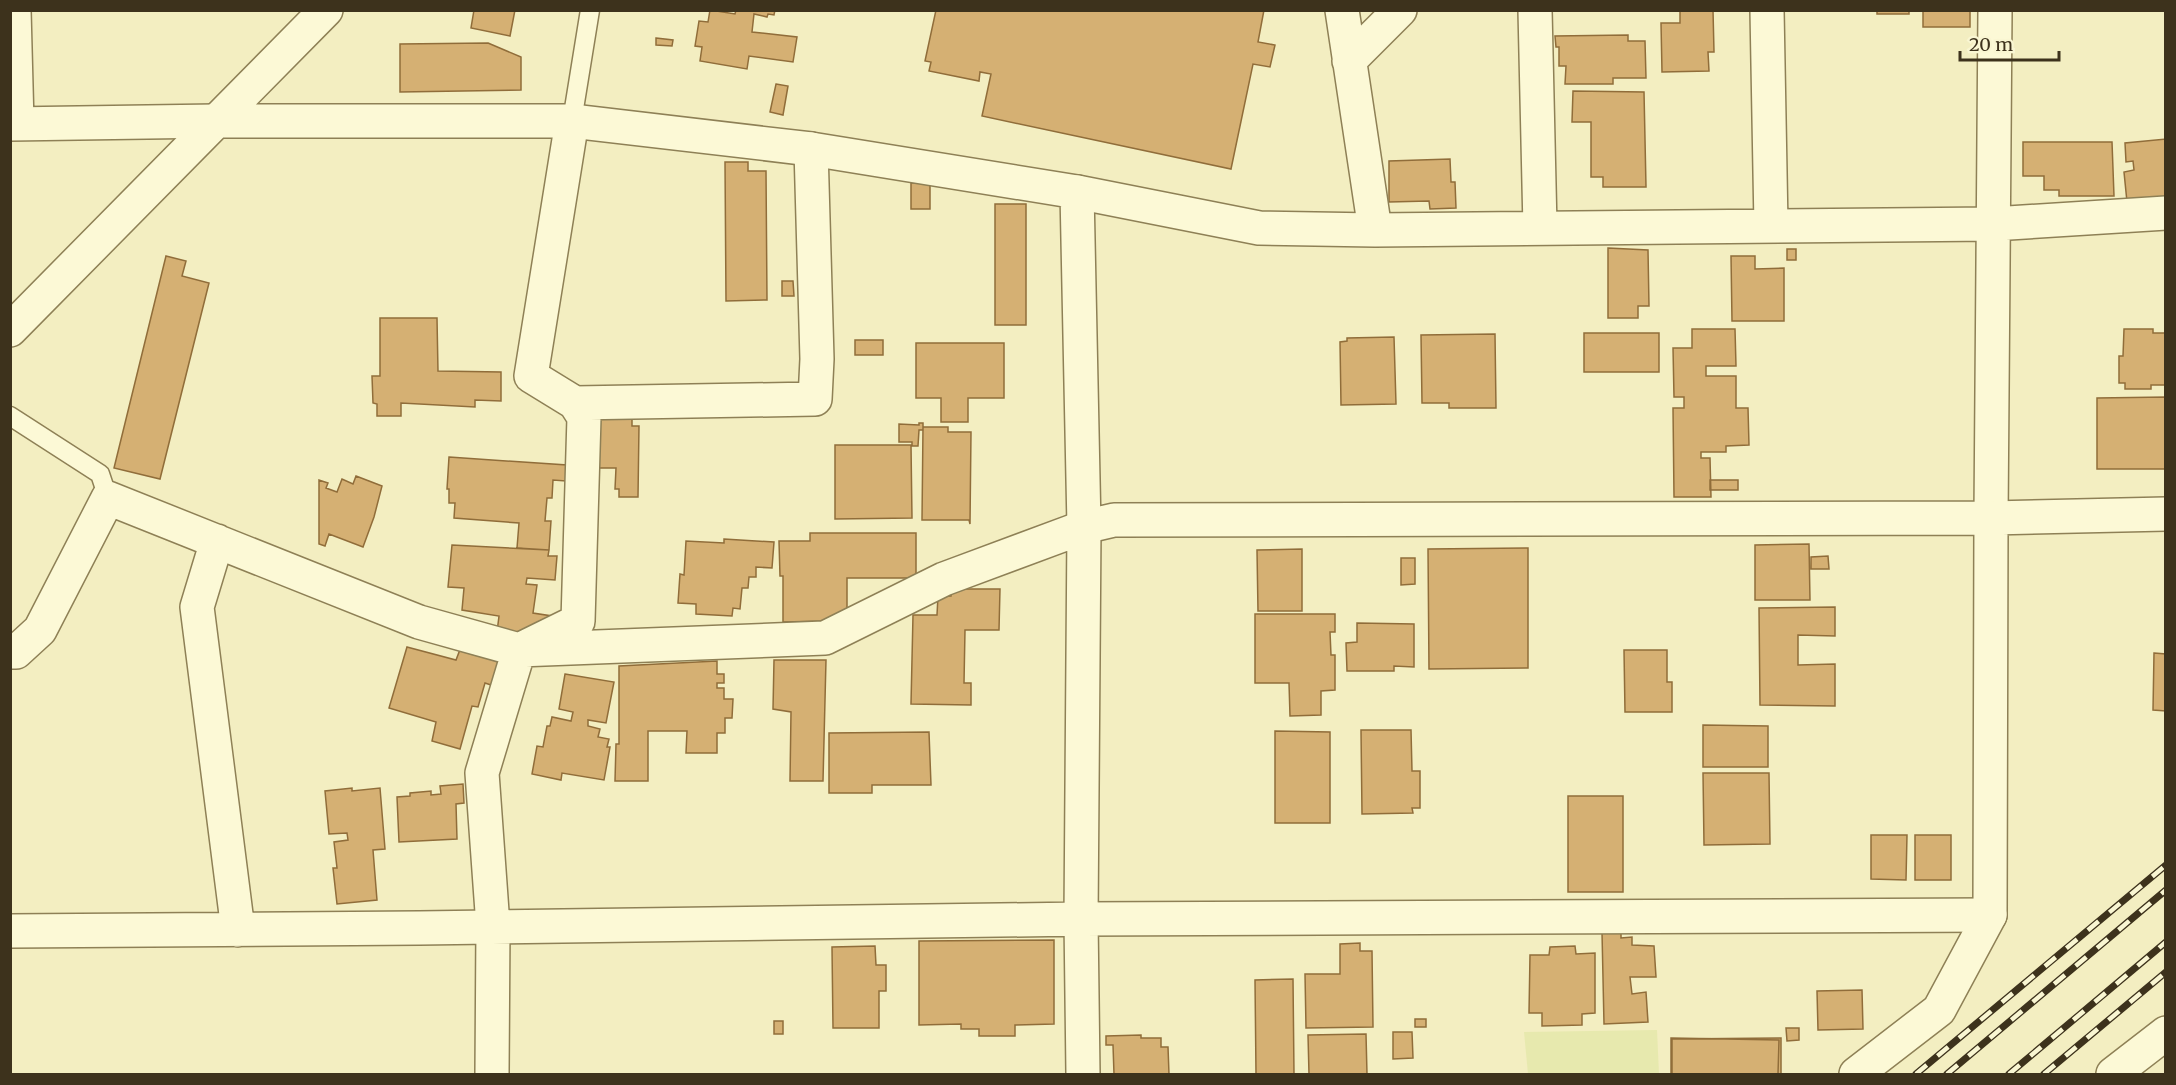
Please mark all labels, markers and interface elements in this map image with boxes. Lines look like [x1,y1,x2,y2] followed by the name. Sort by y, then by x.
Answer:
[1960,24,2059,62] scale bar
[1969,33,2013,56] text: 20 m

